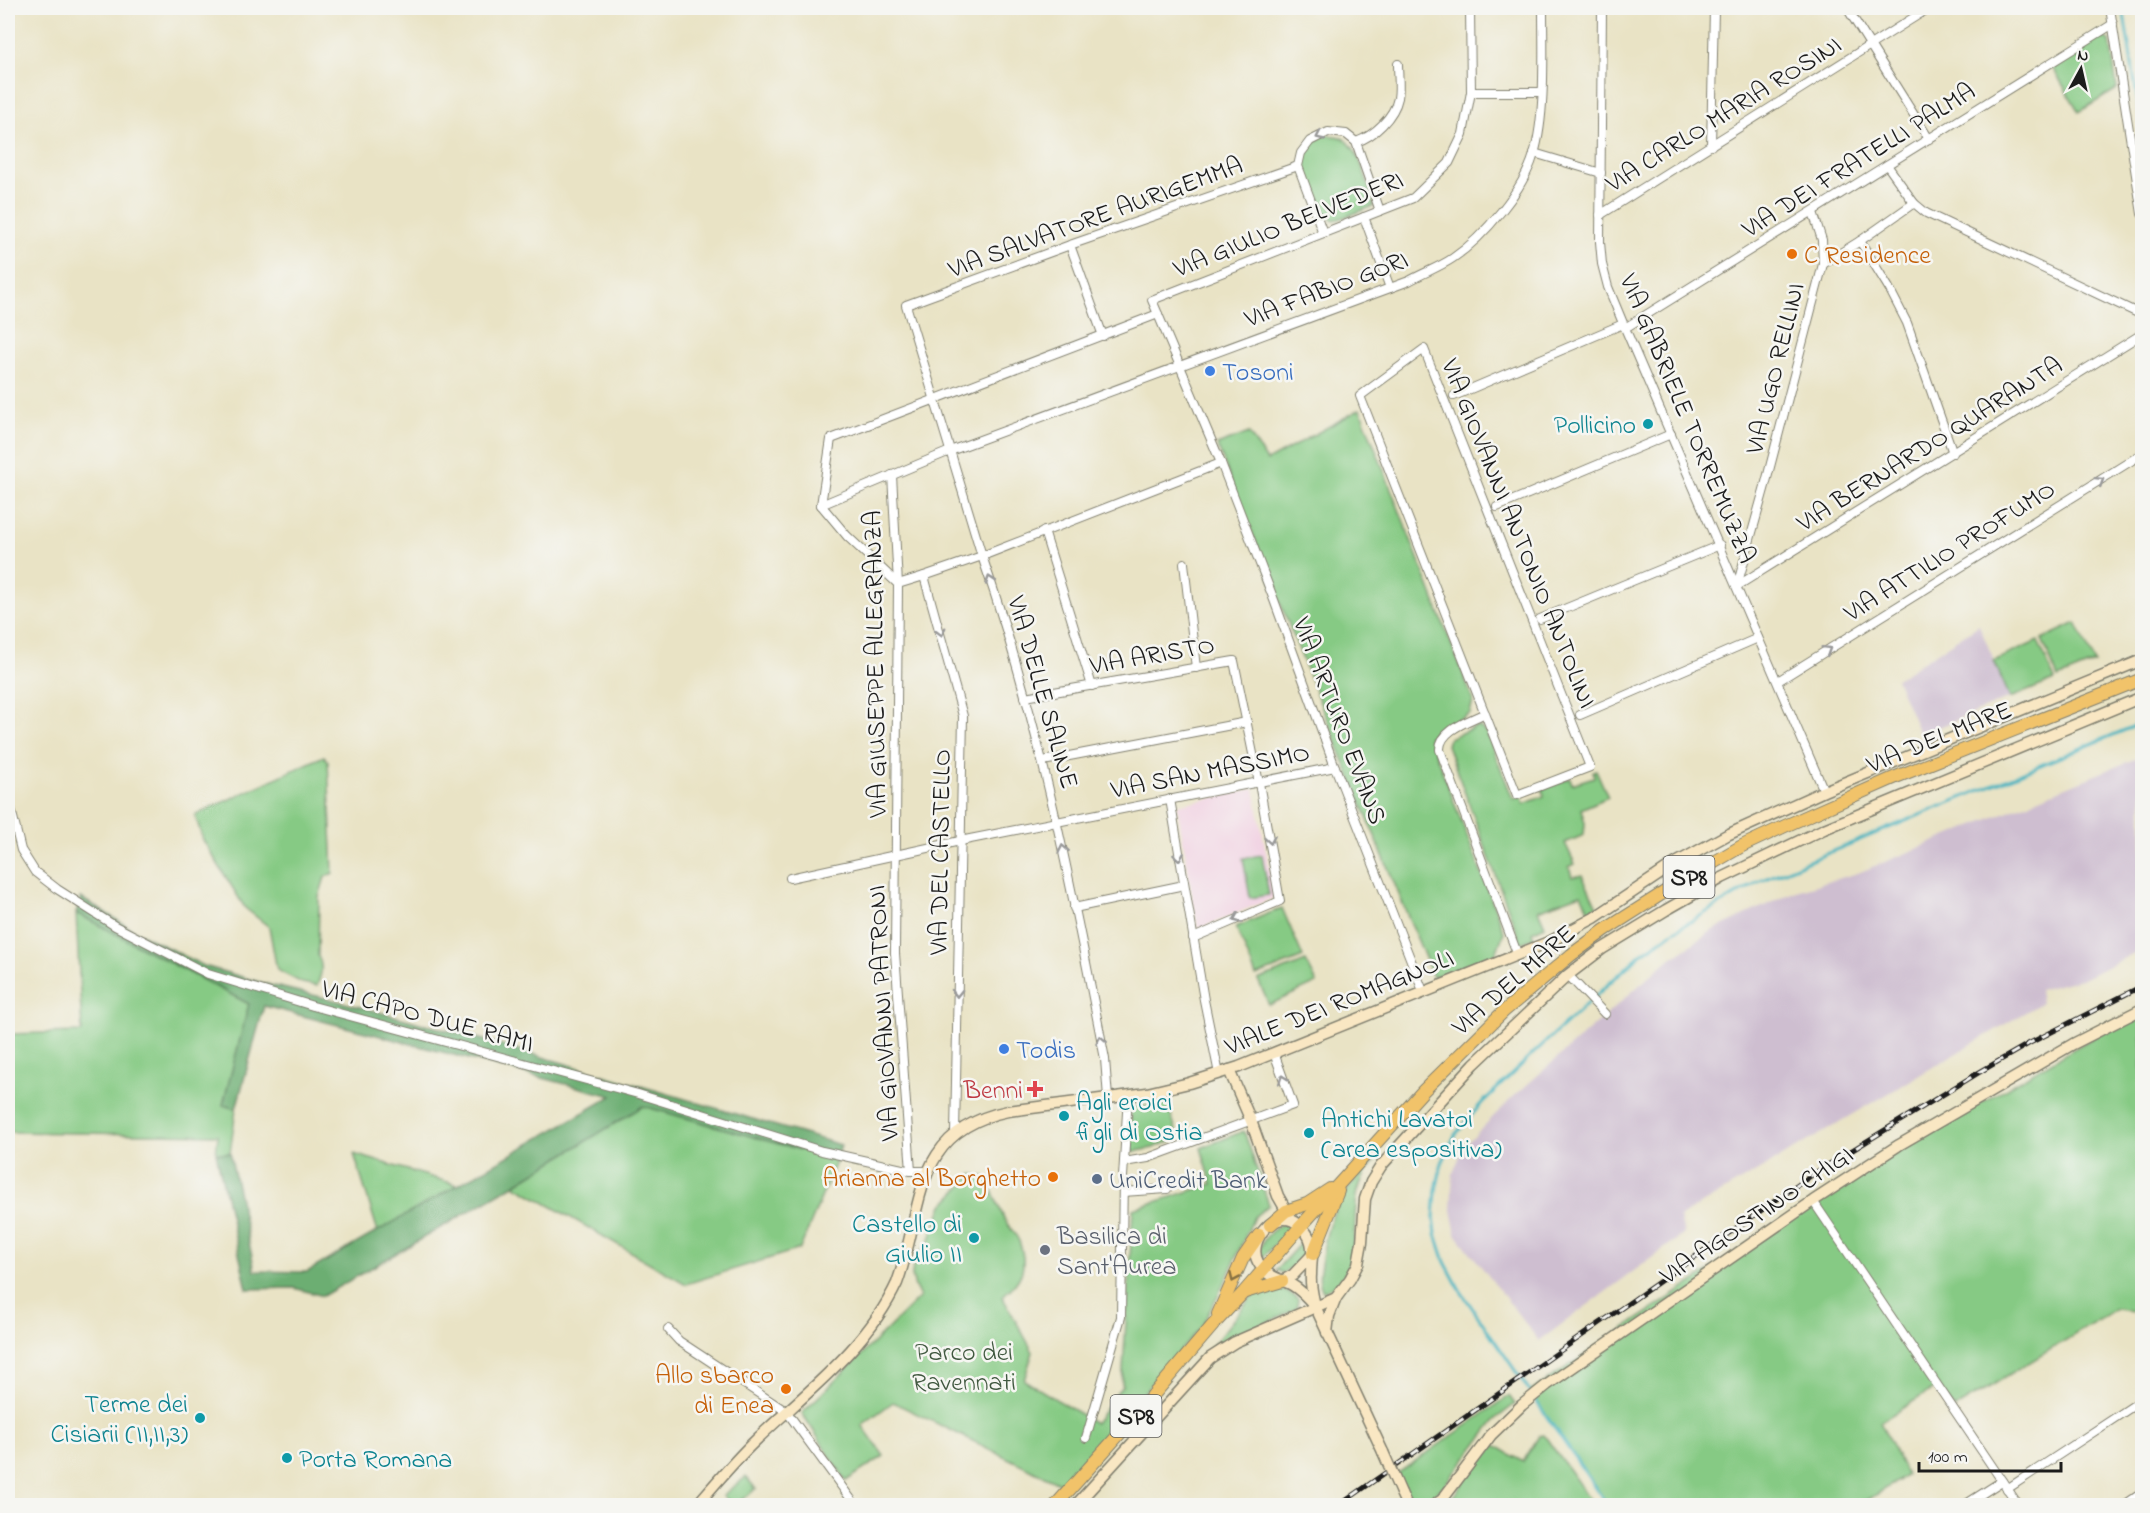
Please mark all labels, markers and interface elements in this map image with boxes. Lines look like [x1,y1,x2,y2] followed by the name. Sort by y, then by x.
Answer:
[1598,27,1850,204] street label: VIA CARLO MARIA ROSINI
[2051,39,2111,99] north arrow
[2076,43,2090,69] text: N
[1735,74,1984,249] street label: VIA DEI FRATELLI PALMA
[1315,129,1326,141] one-way arrow
[942,148,1249,290] street label: VIA SALVATORE AURIGEMMA
[1167,162,1410,290] street label: VIA GIULIO BELVEDERI
[1804,238,1931,276] place label: C Residence
[1239,242,1414,340] street label: VIA FABIO GORI
[1785,247,1799,261] marker: C Residence
[1608,267,1765,570] street label: VIA GABRIELE TORREMUZZA
[1737,279,1817,459] street label: VIA UGO RELLINI
[1789,348,2071,544] street label: VIA BERNARDO QUARANTA
[1429,353,1605,715] street label: VIA GIOVANNI ANTONIO ANTOLINI
[1222,355,1294,393] place label: Tosoni
[1203,364,1217,378] marker: Tosoni
[1554,408,1636,446] place label: Pollicino
[1641,417,1655,431] marker: Pollicino
[1837,472,2064,634] street label: VIA ATTILIO PROFUMO
[2094,476,2104,488] one-way arrow
[855,510,899,819] street label: VIA GIUSEPPE ALLEGRANZA
[985,575,998,586] one-way arrow
[995,591,1087,794] street label: VIA DELLE SALINE
[1281,611,1395,830] street label: VIA ARTURO EVANS
[934,627,946,637] one-way arrow
[1086,627,1218,687] street label: VIA ARISTO
[1821,646,1831,658] one-way arrow
[1861,692,2019,786] street label: VIA DEL MARE
[1107,735,1313,811] street label: VIA SAN MASSIMO
[921,749,963,956] street label: VIA DEL CASTELLO
[1263,836,1275,845] one-way arrow
[1057,844,1070,854] one-way arrow
[1173,852,1185,862] one-way arrow
[1664,856,1714,898] road number: SP8
[859,884,911,1143] street label: VIA GIOVANNI PATRONI
[1232,912,1243,924] one-way arrow
[1444,916,1585,1047] street label: VIA DEL MARE
[1219,940,1460,1067] street label: VIALE DEI ROMAGNOLI
[316,971,538,1064] street label: VIA CAPO DUE RAMI
[951,988,964,997] one-way arrow
[1016,1033,1076,1071] place label: Todis
[1095,1035,1108,1045] one-way arrow
[997,1042,1011,1056] marker: Todis
[963,1073,1023,1111] place label: Benni
[1278,1074,1291,1085] one-way arrow
[1028,1082,1042,1096] marker: Benni
[1076,1085,1203,1153] place label: Agli eroici figli di Ostia
[1321,1102,1502,1170] place label: Antichi Lavatoi (area espositiva)
[1057,1109,1071,1123] marker: Agli eroici figli di Ostia
[1302,1126,1316,1140] marker: Antichi Lavatoi (area espositiva)
[1652,1137,1862,1296] street label: VIA AGOSTINO CHIGI
[822,1161,1041,1199] place label: Arianna al Borghetto
[1109,1163,1268,1201] place label: UniCredit Bank
[1046,1170,1060,1184] marker: Arianna al Borghetto
[1090,1172,1104,1186] marker: UniCredit Bank
[852,1207,962,1275] place label: Castello di Giulio II
[1056,1219,1177,1287] place label: Basilica di Sant'Aurea
[967,1231,981,1245] marker: Castello di Giulio II
[1038,1243,1052,1257] marker: Basilica di Sant'Aurea
[1229,1272,1241,1283] one-way arrow
[912,1335,1016,1403] park label: Parco dei Ravennati
[655,1358,774,1426] place label: Allo sbarco di Enea
[779,1382,793,1396] marker: Allo sbarco di Enea
[50,1387,188,1455] place label: Terme dei Cisiarii (II,II,3)
[1110,1395,1162,1437] road number: SP8
[193,1411,207,1425] marker: Terme dei Cisiarii (II,II,3)
[1919,1435,2062,1473] scale bar
[299,1442,452,1480] place label: Porta Romana
[1928,1445,1968,1471] text: 100 m
[280,1451,294,1465] marker: Porta Romana

